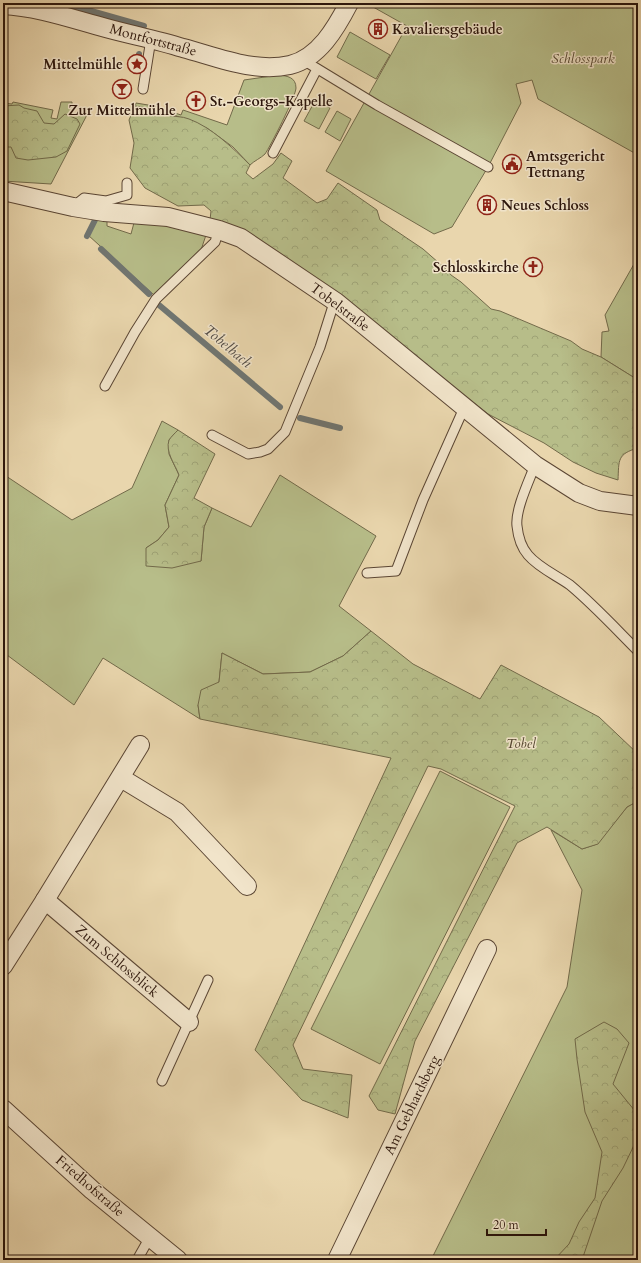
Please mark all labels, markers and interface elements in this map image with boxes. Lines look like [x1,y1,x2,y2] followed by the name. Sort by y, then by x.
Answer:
[367,18,389,40] building icon: Kavaliersgebäude
[107,19,199,61] street label: Montfortstraße
[392,20,503,39] place label: Kavaliersgebäude
[551,49,615,68] park label: Schlosspark
[126,53,148,75] place icon: Mittelmühle
[43,55,123,74] place label: Mittelmühle
[111,78,133,100] bar icon: Zur Mittelmühle
[185,90,207,112] church icon: St.-Georgs-Kapelle
[210,92,333,111] place label: St.-Georgs-Kapelle
[68,101,176,120] place label: Zur Mittelmühle
[526,147,605,182] place label: Amtsgericht Tettnang
[501,153,523,175] public building icon: Amtsgericht Tettnang
[476,194,498,216] building icon: Neues Schloss
[501,196,589,215] place label: Neues Schloss
[522,256,544,278] church icon: Schlosskirche
[433,258,519,277] place label: Schlosskirche
[306,278,374,336] street label: Tobelstraße
[200,320,257,373] water label: Tobelbach
[506,734,537,753] park label: Tobel
[71,920,163,1002] street label: Zum Schlossblick
[380,1052,444,1158] street label: Am Gebhardsberg
[52,1151,128,1221] street label: Friedhofstraße
[487,1211,546,1237] scale bar
[493,1217,520,1233] text: 20 m

